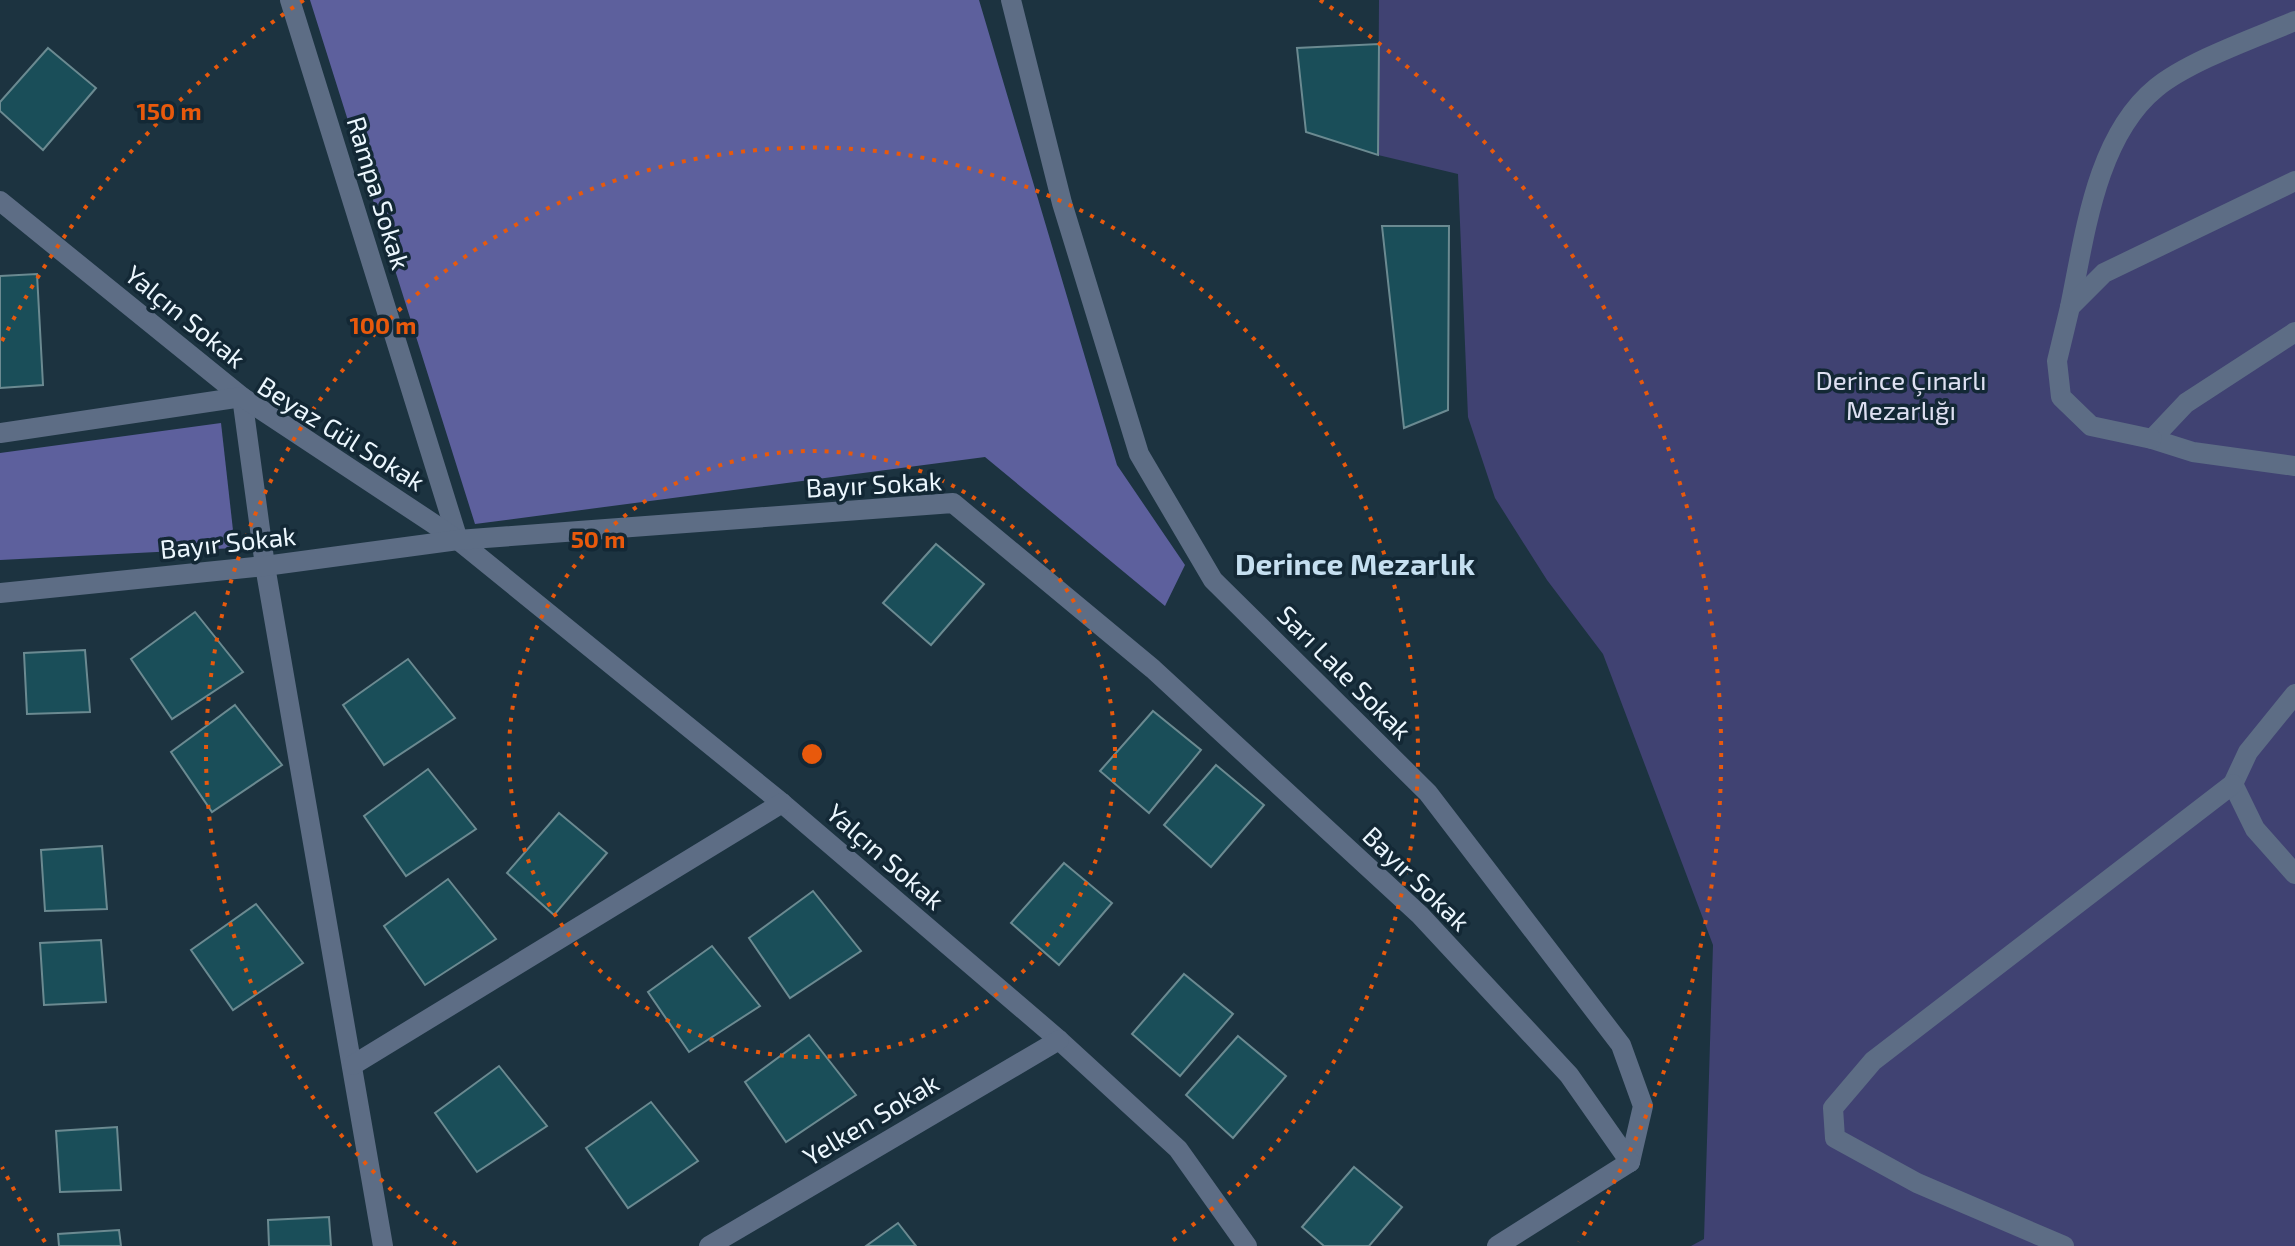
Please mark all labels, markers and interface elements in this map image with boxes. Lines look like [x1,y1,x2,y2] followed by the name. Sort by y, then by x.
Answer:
[136,96,202,125] text: 150 m
[341,112,417,273] street label: Rampa Sokak
[118,258,252,375] street label: Yalçın Sokak
[350,310,416,339] text: 100 m
[1816,364,1986,425] park label: Derince Çınarlı Mezarlığı
[253,369,431,497] street label: Beyaz Gül Sokak
[805,464,943,503] street label: Bayır Sokak
[158,519,297,564] street label: Bayır Sokak
[571,524,625,553] text: 50 m
[1235,545,1475,581] district label: Derince Mezarlık
[1272,598,1419,745] street label: Sarı Lale Sokak
[798,740,826,768] centre of rings
[820,796,951,917] street label: Yalçın Sokak
[1357,819,1477,936] street label: Bayır Sokak
[797,1066,944,1171] street label: Yelken Sokak

